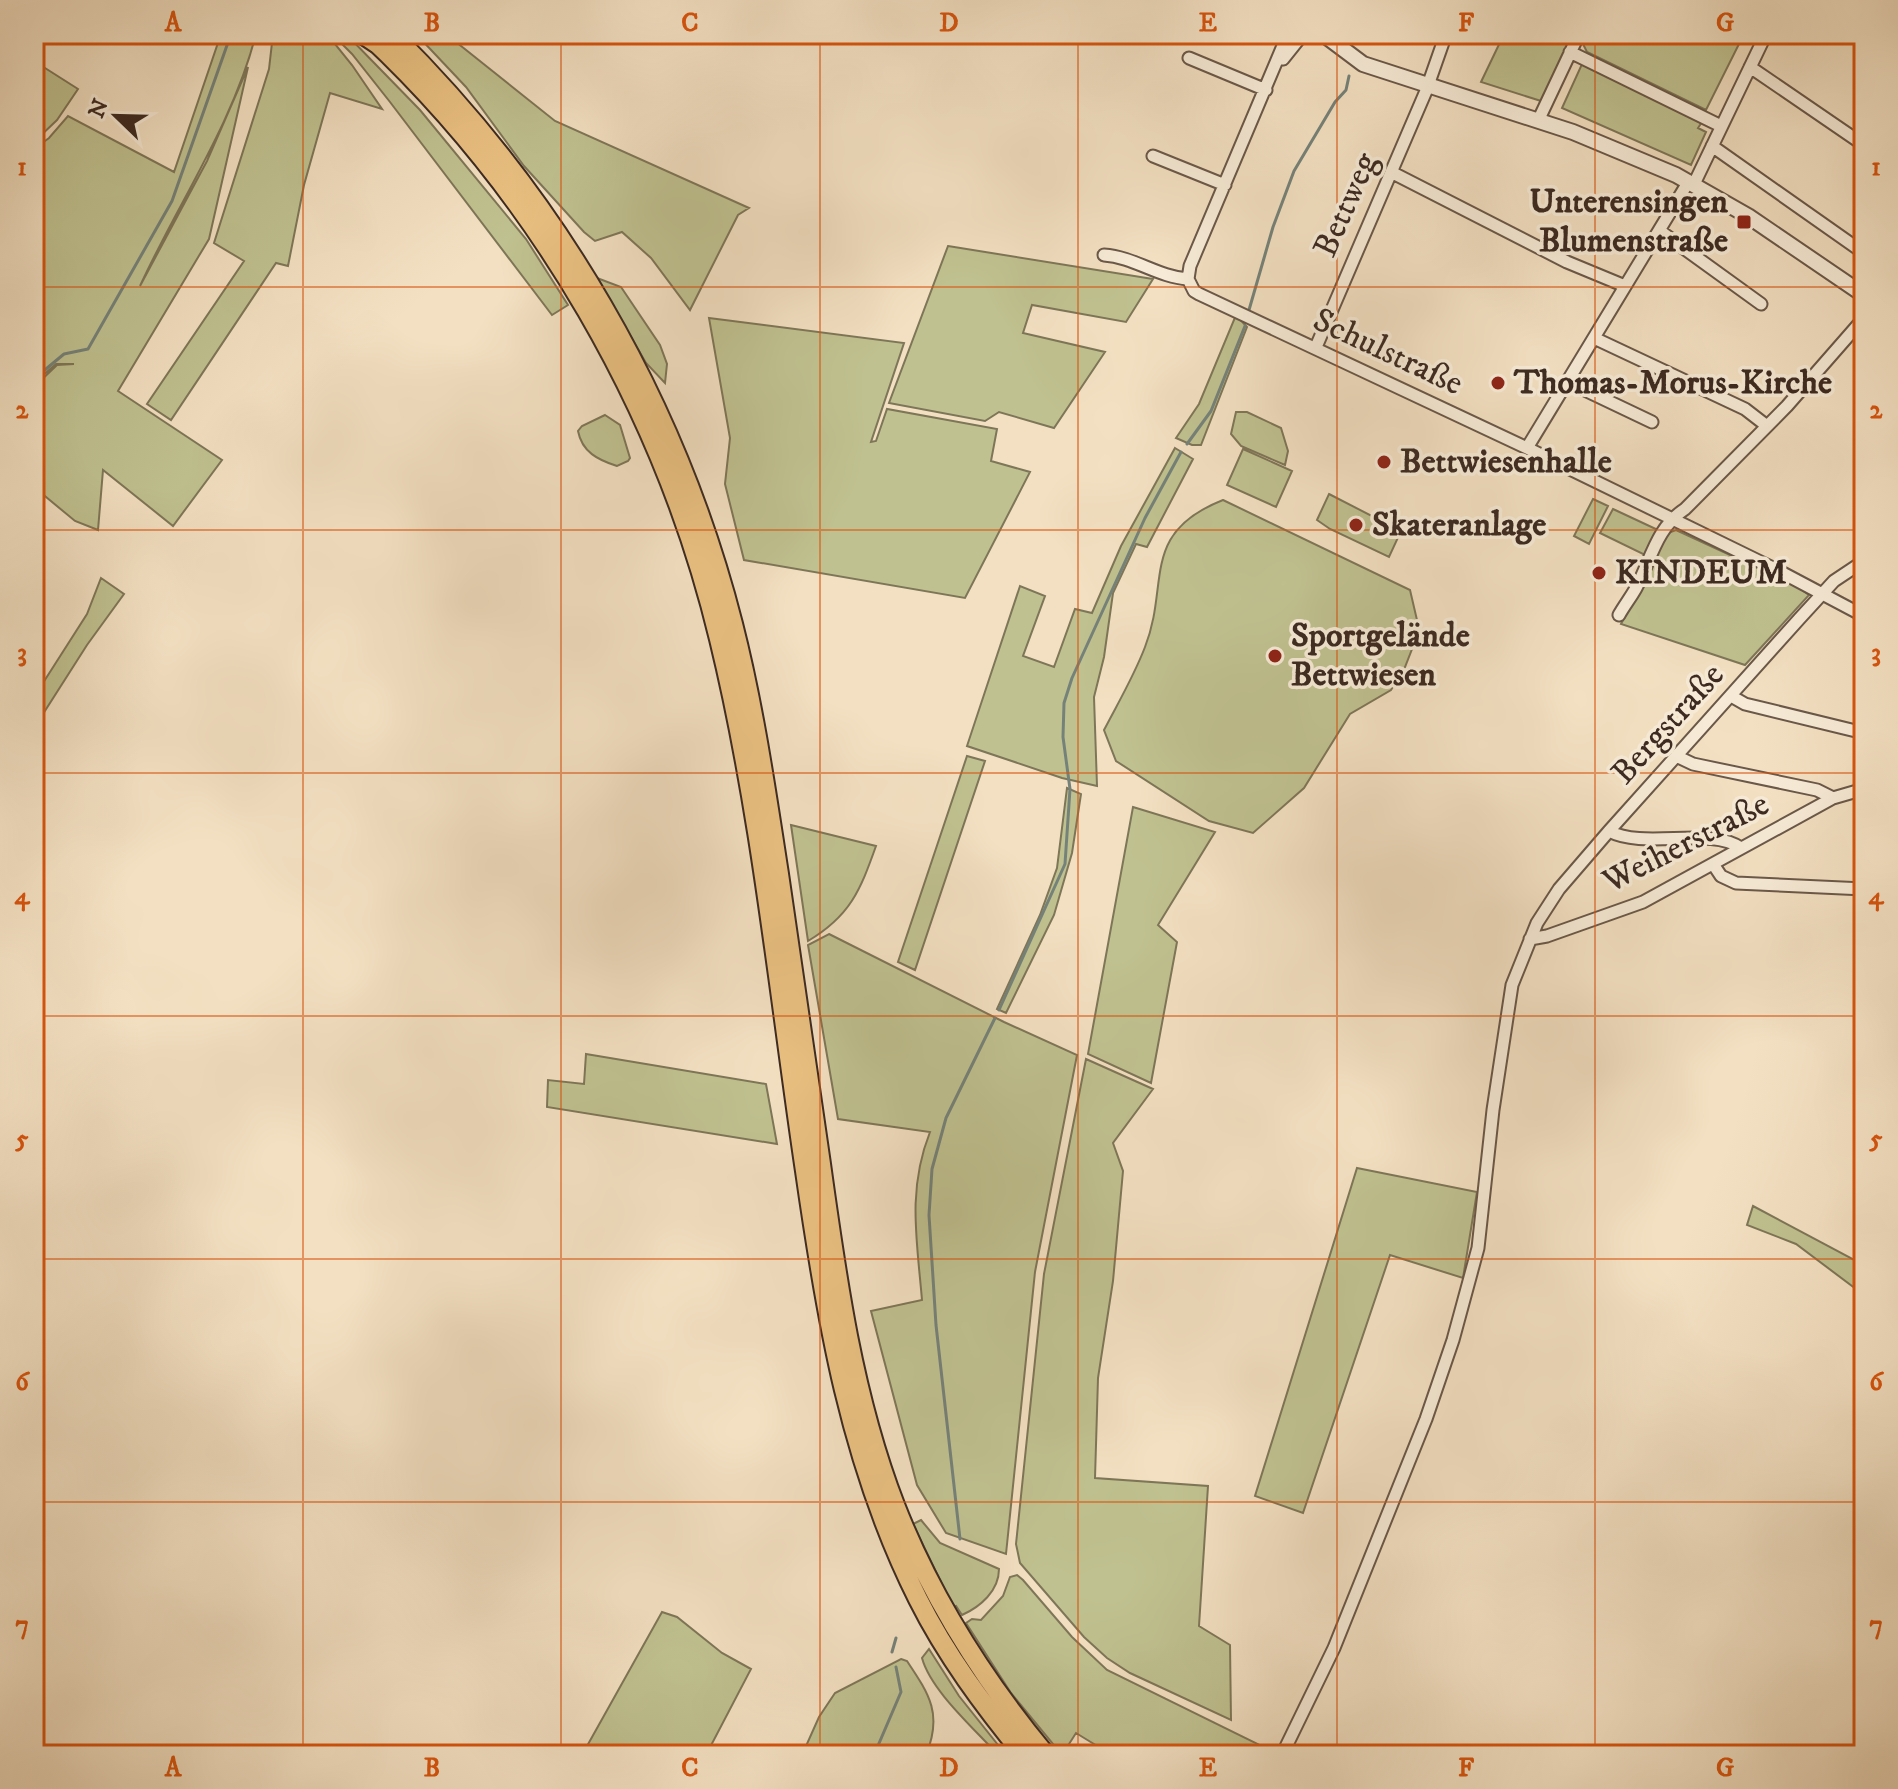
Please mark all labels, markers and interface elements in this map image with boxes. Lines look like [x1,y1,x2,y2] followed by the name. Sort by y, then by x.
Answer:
[164,7,183,40] text: A
[424,7,440,40] text: B
[681,7,699,40] text: C
[939,7,959,40] text: D
[1199,7,1217,40] text: E
[1458,7,1475,40] text: F
[1716,7,1734,40] text: G
[76,76,156,156] north arrow
[83,95,115,122] text: N
[1305,146,1388,264] street label: Bettweg
[17,151,27,184] text: 1
[1871,151,1881,184] text: 1
[1529,181,1728,262] place label: Unterensingen Blumenstraße
[1735,213,1753,231] marker: Unterensingen Blumenstraße
[1306,299,1470,405] street label: Schulstraße
[1513,362,1832,404] place label: Thomas-Morus-Kirche
[1489,374,1507,392] marker: Thomas-Morus-Kirche
[16,394,30,427] text: 2
[1870,394,1884,427] text: 2
[1400,441,1612,483] place label: Bettwiesenhalle
[1375,453,1393,471] marker: Bettwiesenhalle
[1372,504,1546,546] place label: Skateranlage
[1347,516,1365,534] marker: Skateranlage
[1615,552,1787,594] place label: KINDEUM
[1590,564,1608,582] marker: KINDEUM
[1291,615,1470,696] place label: Sportgelände Bettwiesen
[17,637,27,670] text: 3
[1871,637,1881,670] text: 3
[1266,647,1284,665] marker: Sportgelände Bettwiesen
[1603,655,1733,793] street label: Bergstraße
[1595,783,1776,903] street label: Weiherstraße
[15,880,31,913] text: 4
[1869,880,1885,913] text: 4
[15,1123,29,1156] text: 5
[1869,1123,1883,1156] text: 5
[15,1366,30,1399] text: 6
[1869,1366,1884,1399] text: 6
[15,1609,29,1642] text: 7
[1869,1609,1883,1642] text: 7
[164,1752,183,1785] text: A
[424,1752,440,1785] text: B
[681,1752,699,1785] text: C
[939,1752,959,1785] text: D
[1199,1752,1217,1785] text: E
[1458,1752,1475,1785] text: F
[1716,1752,1734,1785] text: G

